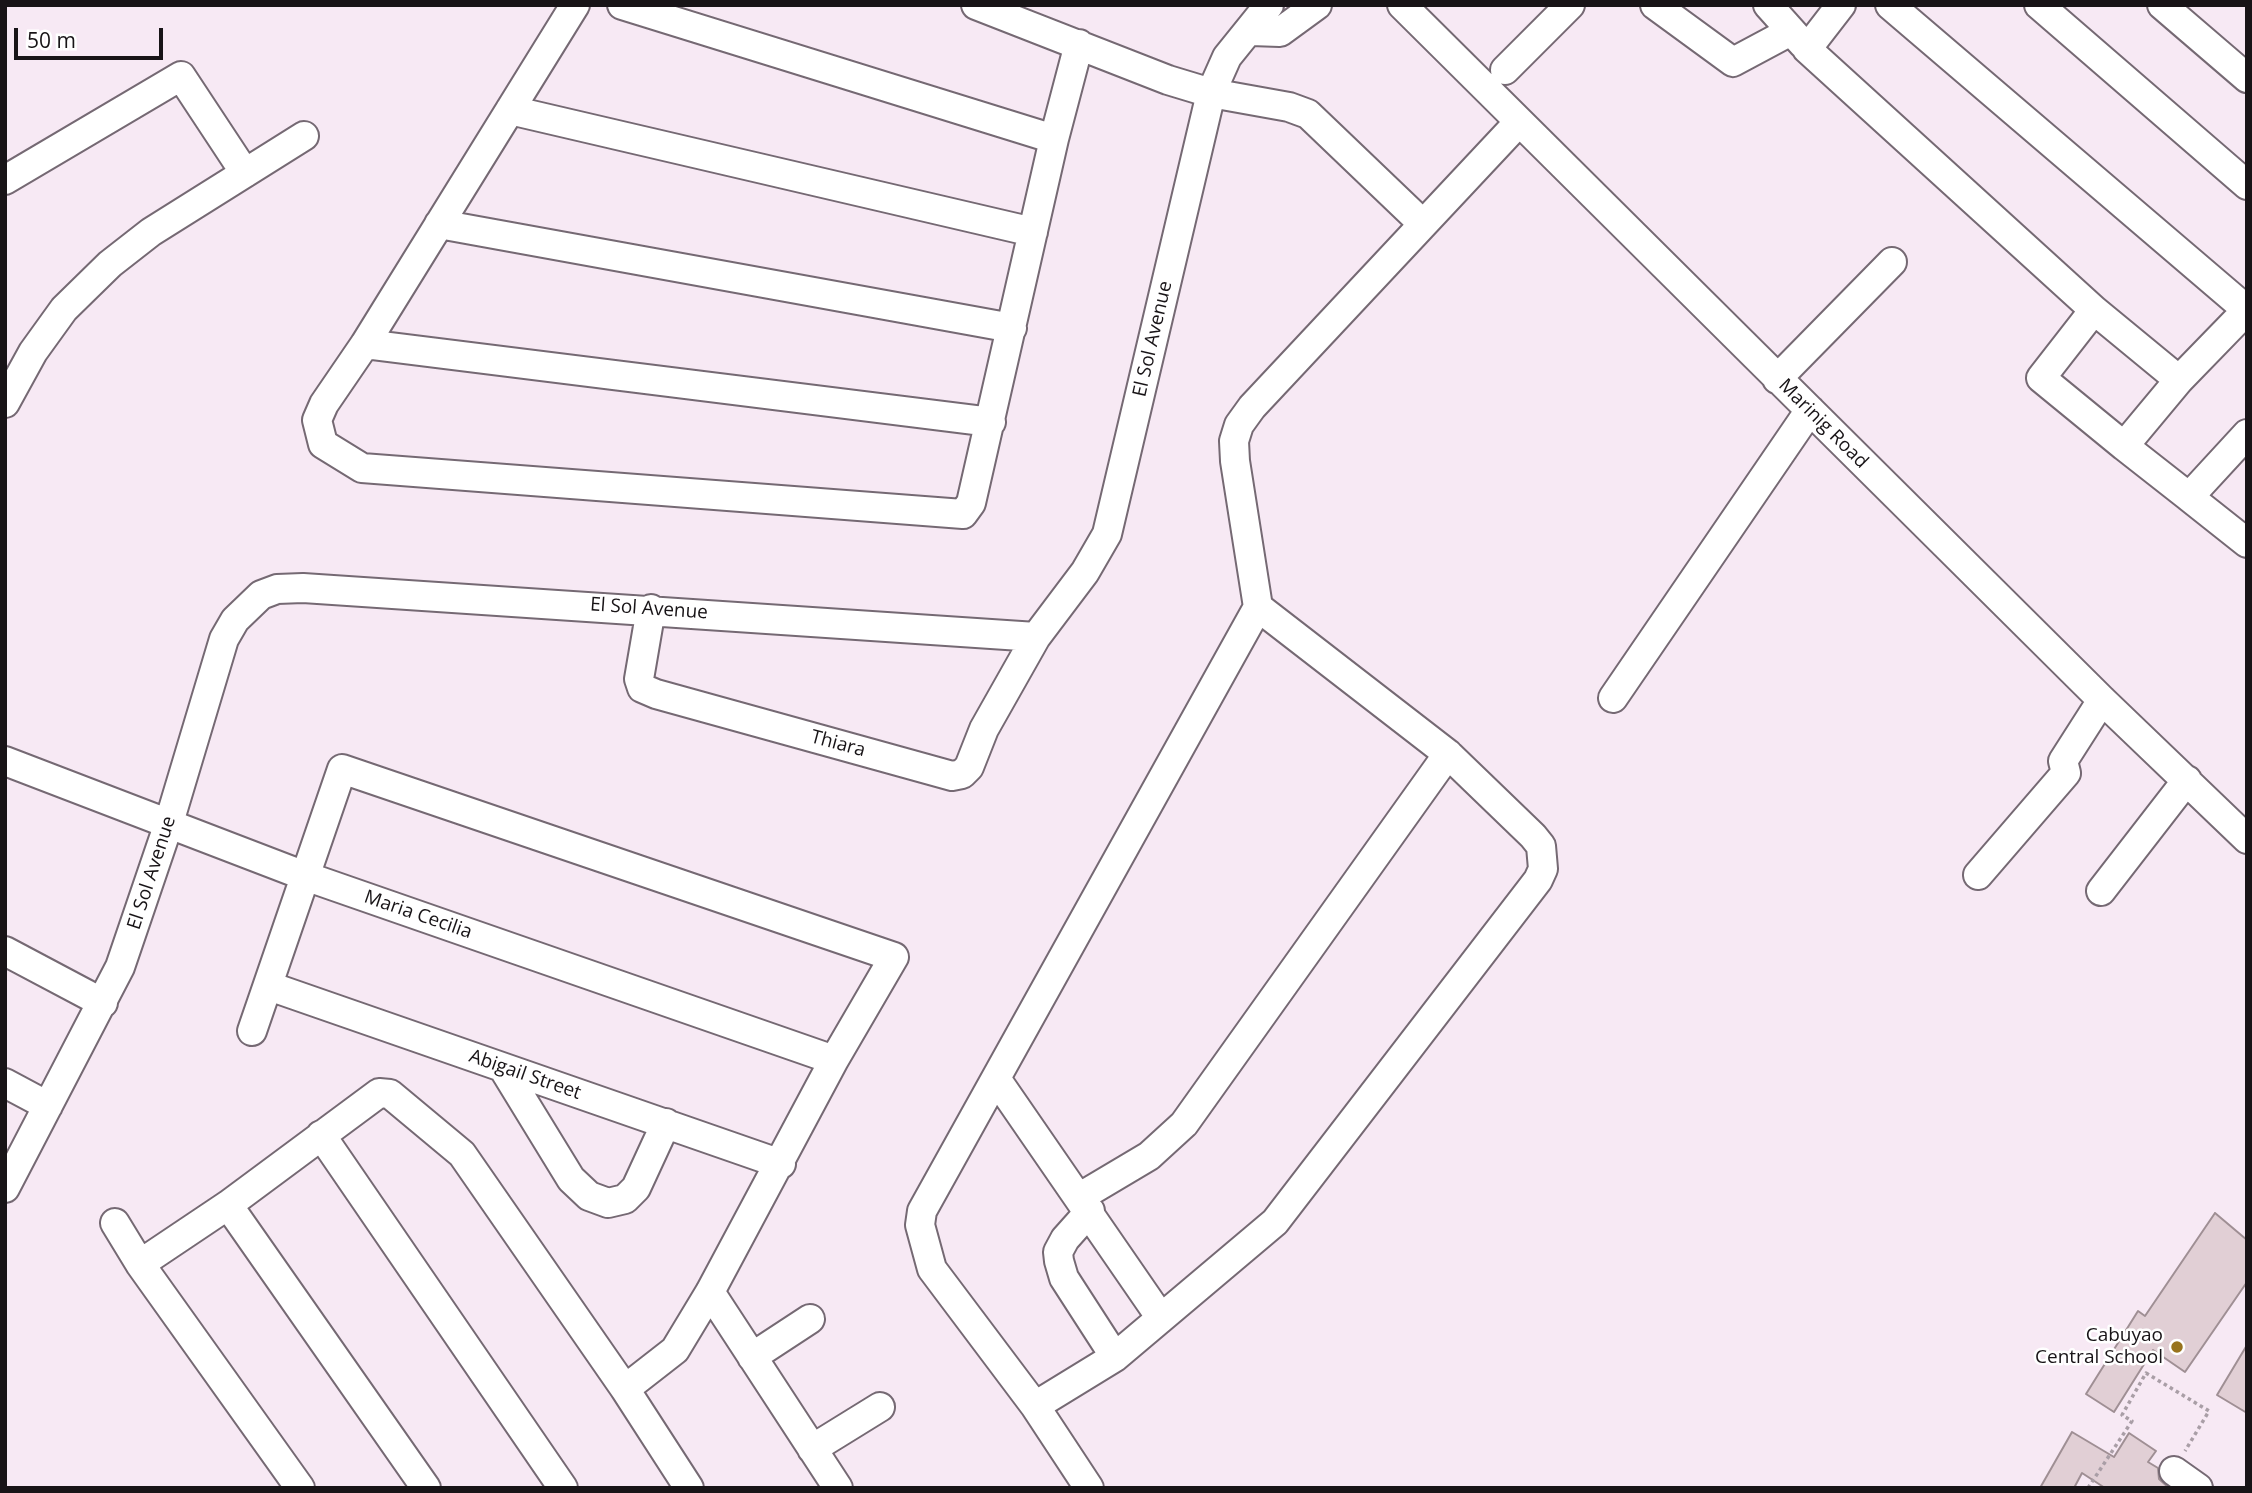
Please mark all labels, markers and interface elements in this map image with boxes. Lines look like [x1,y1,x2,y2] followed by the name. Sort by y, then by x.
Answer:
[18,14,166,58] scale bar
[27,26,76,54] text: 50 m
[1129,279,1177,399] street label: El Sol Avenue
[1773,374,1873,474] street label: Marinig Road
[589,594,709,624] street label: El Sol Avenue
[808,726,868,762] street label: Thiara
[123,813,181,933] street label: El Sol Avenue
[361,886,475,944] street label: Maria Cecilia
[466,1045,584,1105] street label: Abigail Street
[2035,1325,2163,1369] place label: Cabuyao Central School
[2169,1339,2185,1355] marker: Cabuyao Central School

